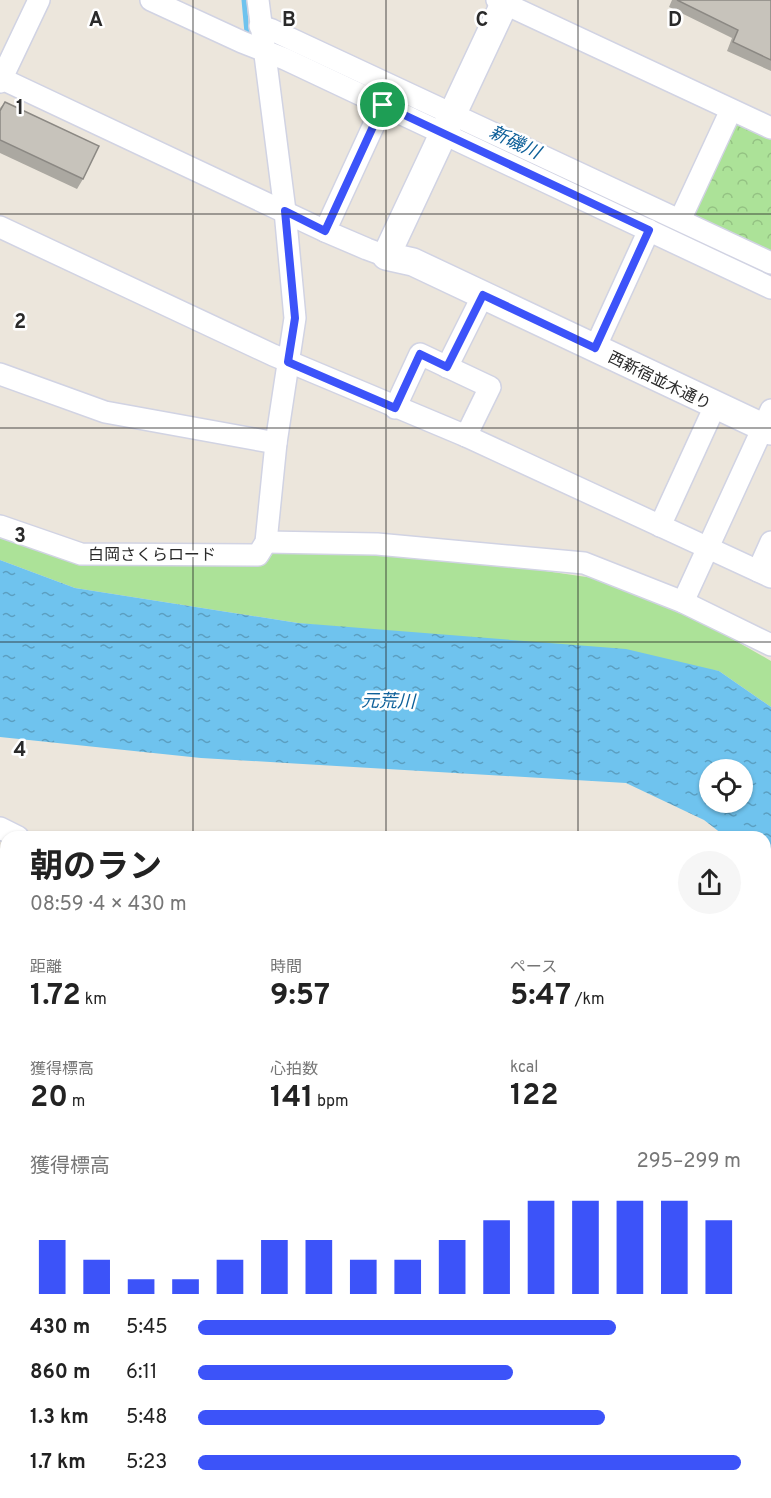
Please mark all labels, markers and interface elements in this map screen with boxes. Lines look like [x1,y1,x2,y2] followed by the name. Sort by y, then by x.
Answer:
[89,8,103,34] text: A
[282,8,296,34] text: B
[476,8,488,34] text: C
[668,8,682,34] text: D
[357,79,408,130] pin
[366,88,399,121] icon: arrive
[16,96,24,122] text: 1
[485,122,546,166] water label: 新磯川
[14,310,26,336] text: 2
[604,348,714,415] street label: 西新宿並木通り
[14,524,26,550] text: 3
[88,546,216,566] street label: 白岡さくらロード
[361,691,417,715] water label: 元荒川
[14,738,26,764] text: 4
[699,759,753,813] map controls
[699,759,753,813] button: locate
[30,848,162,890] text: 朝のラン
[678,851,741,914] button: share
[30,892,187,918] text: 08:59 · 4 × 430 m
[30,958,62,978] text: 距離
[270,958,302,978] text: 時間
[510,958,557,978] text: ペース
[30,978,81,1015] text: 1.72
[270,978,330,1015] text: 9:57
[510,978,571,1015] text: 5:47
[81,990,107,1010] text: km
[571,990,605,1010] text: /km
[510,1058,538,1078] text: kcal
[30,1060,94,1080] text: 獲得標高
[270,1060,318,1080] text: 心拍数
[510,1078,559,1115] text: 122
[30,1080,68,1117] text: 20
[270,1080,313,1117] text: 141
[68,1092,85,1112] text: m
[313,1092,349,1112] text: bpm
[636,1149,741,1175] text: 295–299 m
[30,1154,110,1180] text: 獲得標高
[30,1315,90,1341] text: 430 m
[126,1315,168,1341] text: 5:45
[30,1360,91,1386] text: 860 m
[126,1360,157,1386] text: 6:11
[30,1405,89,1431] text: 1.3 km
[126,1405,168,1431] text: 5:48
[30,1450,86,1476] text: 1.7 km
[126,1450,167,1476] text: 5:23

